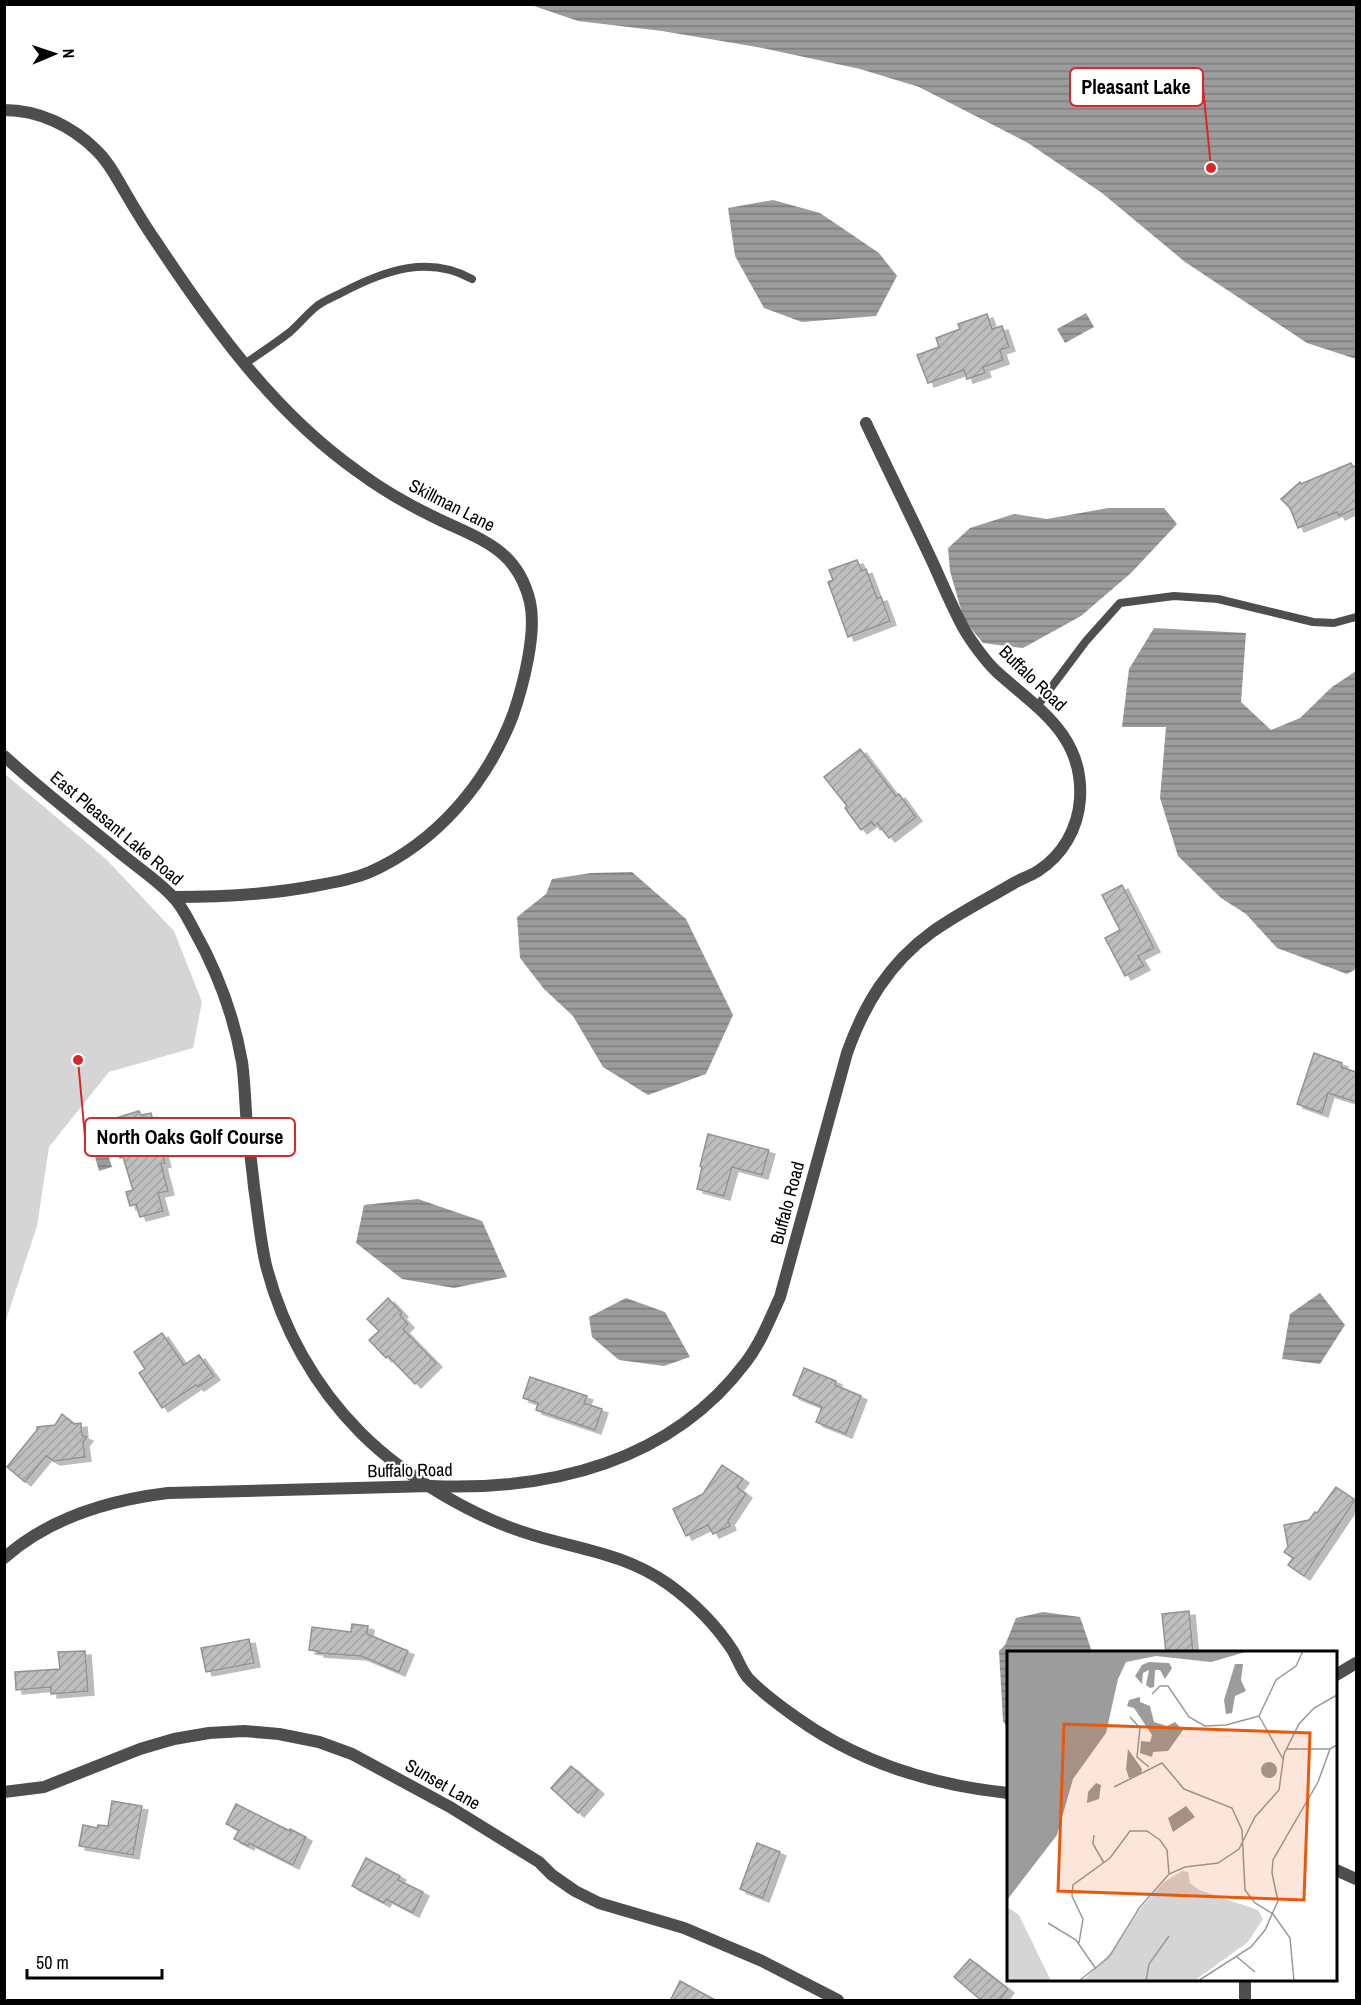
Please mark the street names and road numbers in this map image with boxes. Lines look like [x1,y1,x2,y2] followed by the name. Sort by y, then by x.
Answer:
[405,473,499,537] street label: Skillman Lane
[994,639,1072,717] street label: Buffalo Road
[45,765,189,891] street label: East Pleasant Lake Road
[764,1159,810,1247] street label: Buffalo Road
[367,1457,453,1483] street label: Buffalo Road
[401,1752,485,1816] street label: Sunset Lane

